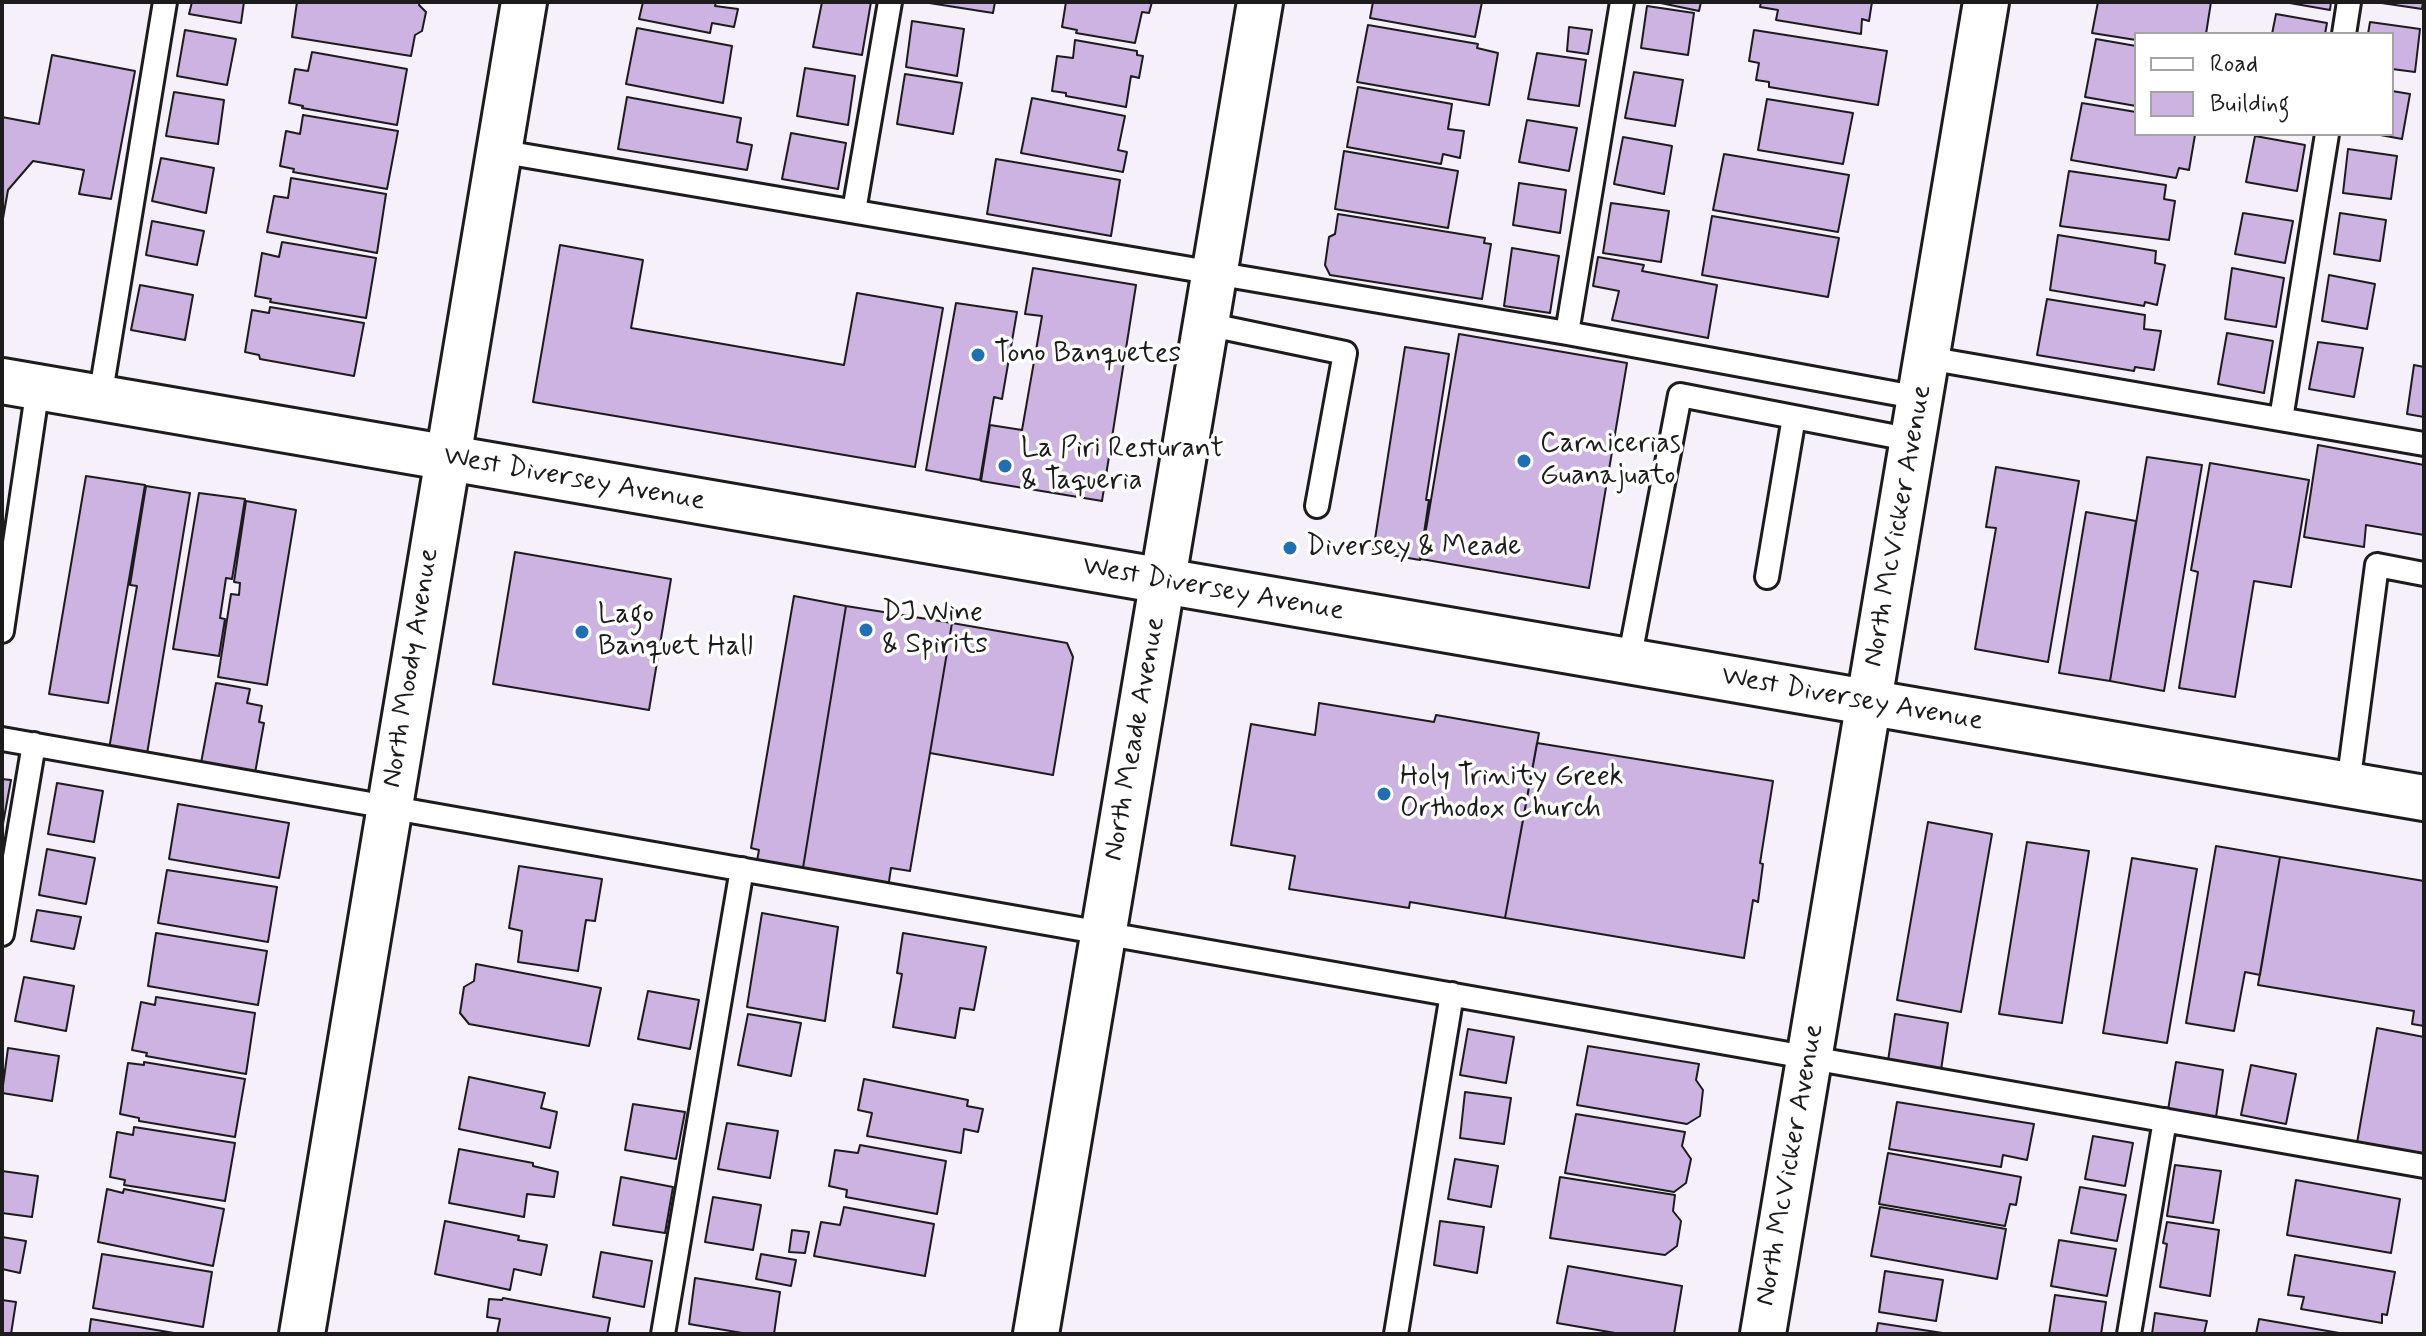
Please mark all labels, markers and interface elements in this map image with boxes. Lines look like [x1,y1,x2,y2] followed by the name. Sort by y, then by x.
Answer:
[2134,32,2394,136] legend
[2210,49,2258,80] text: Road
[2210,89,2290,120] text: Building
[994,338,1181,372] place label: Tono Banquetes
[969,346,987,364] marker: Tono Banquetes
[1858,382,1940,670] street label: North McVicker Avenue
[1540,428,1681,494] place label: Carnicerias Guanajuato
[1021,433,1224,499] place label: La Piri Resturant & Taqueria
[441,440,707,520] street label: West Diversey Avenue
[1515,452,1533,470] marker: Carnicerias Guanajuato
[996,457,1014,475] marker: La Piri Resturant & Taqueria
[1306,531,1521,565] place label: Diversey & Meade
[1281,539,1299,557] marker: Diversey & Meade
[376,546,448,790] street label: North Moody Avenue
[1080,550,1346,630] street label: West Diversey Avenue
[882,597,988,663] place label: DJ Wine & Spirits
[598,599,753,665] place label: Lago Banquet Hall
[1098,614,1174,864] street label: North Meade Avenue
[857,621,875,639] marker: DJ Wine & Spirits
[573,623,591,641] marker: Lago Banquet Hall
[1719,660,1985,740] street label: West Diversey Avenue
[1400,761,1623,827] place label: Holy Trinity Greek Orthodox Church
[1375,785,1393,803] marker: Holy Trinity Greek Orthodox Church
[1750,1021,1832,1309] street label: North McVicker Avenue

